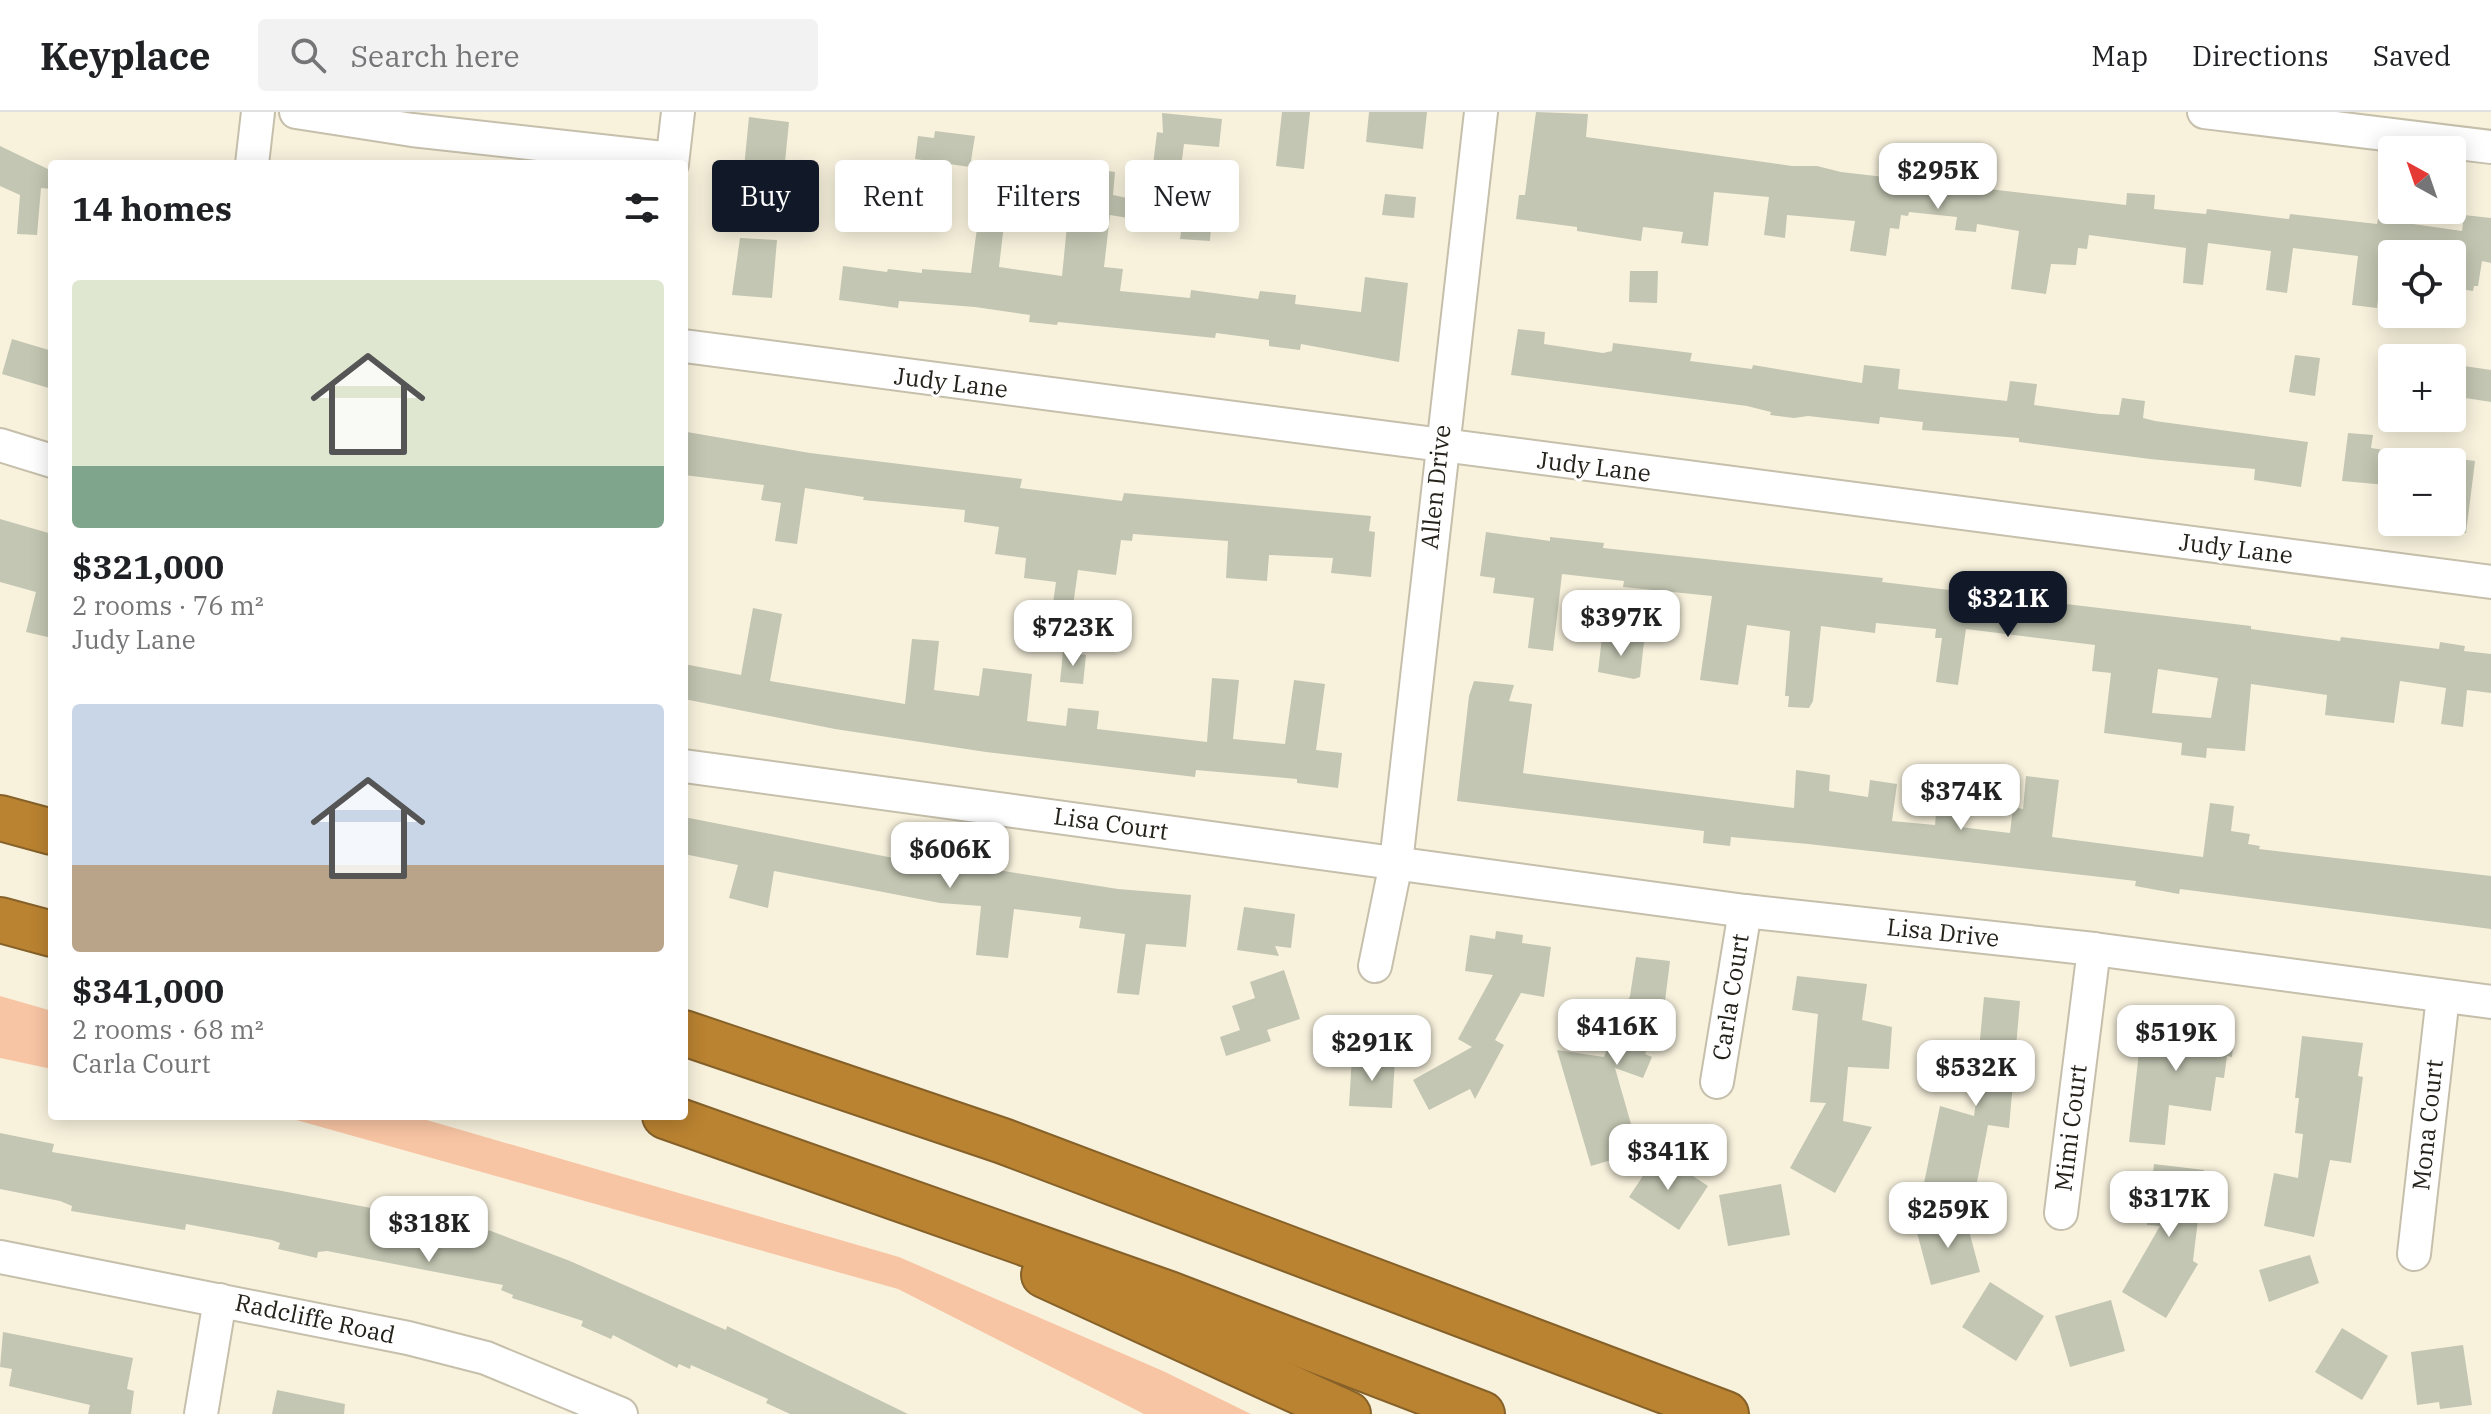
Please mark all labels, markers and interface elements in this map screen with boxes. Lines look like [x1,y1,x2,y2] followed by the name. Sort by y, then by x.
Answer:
[258,19,818,91] search box
[40,31,210,80] text: Keyplace
[286,33,330,77] icon: search
[350,36,519,75] text: Search here
[2091,37,2148,74] text: Map
[2192,37,2329,74] text: Directions
[2373,37,2451,74] text: Saved
[2378,136,2466,224] north arrow
[2378,136,2466,536] map controls
[1882,143,1994,211] pin: $295K
[1897,152,1979,186] text: $295K
[712,160,819,232] chip: Buy
[835,160,952,232] chip: Rent
[968,160,1109,232] chip: Filters
[1125,160,1239,232] chip: New
[72,186,232,230] text: 14 homes
[620,186,664,230] icon: filters
[2378,240,2466,328] button: locate
[296,332,440,476] icon: home
[2378,344,2466,432] button: +
[892,359,1010,405] street label: Judy Lane
[1413,423,1457,551] street label: Allen Drive
[1535,443,1653,489] street label: Judy Lane
[2378,448,2466,536] button: −
[2177,525,2295,571] street label: Judy Lane
[72,544,224,588] text: $321,000
[1952,571,2064,639] pin: $321K
[1967,580,2049,614] text: $321K
[72,588,264,622] text: 2 rooms · 76 m²
[1565,590,1677,658] pin: $397K
[1580,599,1662,633] text: $397K
[1017,600,1129,668] pin: $723K
[1032,609,1114,643] text: $723K
[72,622,196,656] text: Judy Lane
[296,756,440,900] icon: home
[1905,764,2017,832] pin: $374K
[1920,773,2002,807] text: $374K
[1052,799,1170,847] street label: Lisa Court
[894,822,1006,890] pin: $606K
[909,831,991,865] text: $606K
[1885,910,2001,954] street label: Lisa Drive
[1704,931,1756,1063] street label: Carla Court
[72,968,224,1012] text: $341,000
[1561,999,1673,1067] pin: $416K
[2120,1005,2232,1073] pin: $519K
[1576,1008,1658,1042] text: $416K
[72,1012,264,1046] text: 2 rooms · 68 m²
[2135,1014,2217,1048] text: $519K
[1316,1015,1428,1083] pin: $291K
[1331,1024,1413,1058] text: $291K
[1920,1040,2032,1108] pin: $532K
[72,1046,211,1080] text: Carla Court
[1935,1049,2017,1083] text: $532K
[2404,1058,2450,1192] street label: Mona Court
[2046,1063,2094,1193] street label: Mimi Court
[1612,1124,1724,1192] pin: $341K
[1627,1133,1709,1167] text: $341K
[2113,1171,2225,1239] pin: $317K
[2128,1180,2210,1214] text: $317K
[1892,1182,2004,1250] pin: $259K
[1907,1191,1989,1225] text: $259K
[373,1196,485,1264] pin: $318K
[388,1205,470,1239] text: $318K
[232,1285,398,1351] street label: Radcliffe Road

